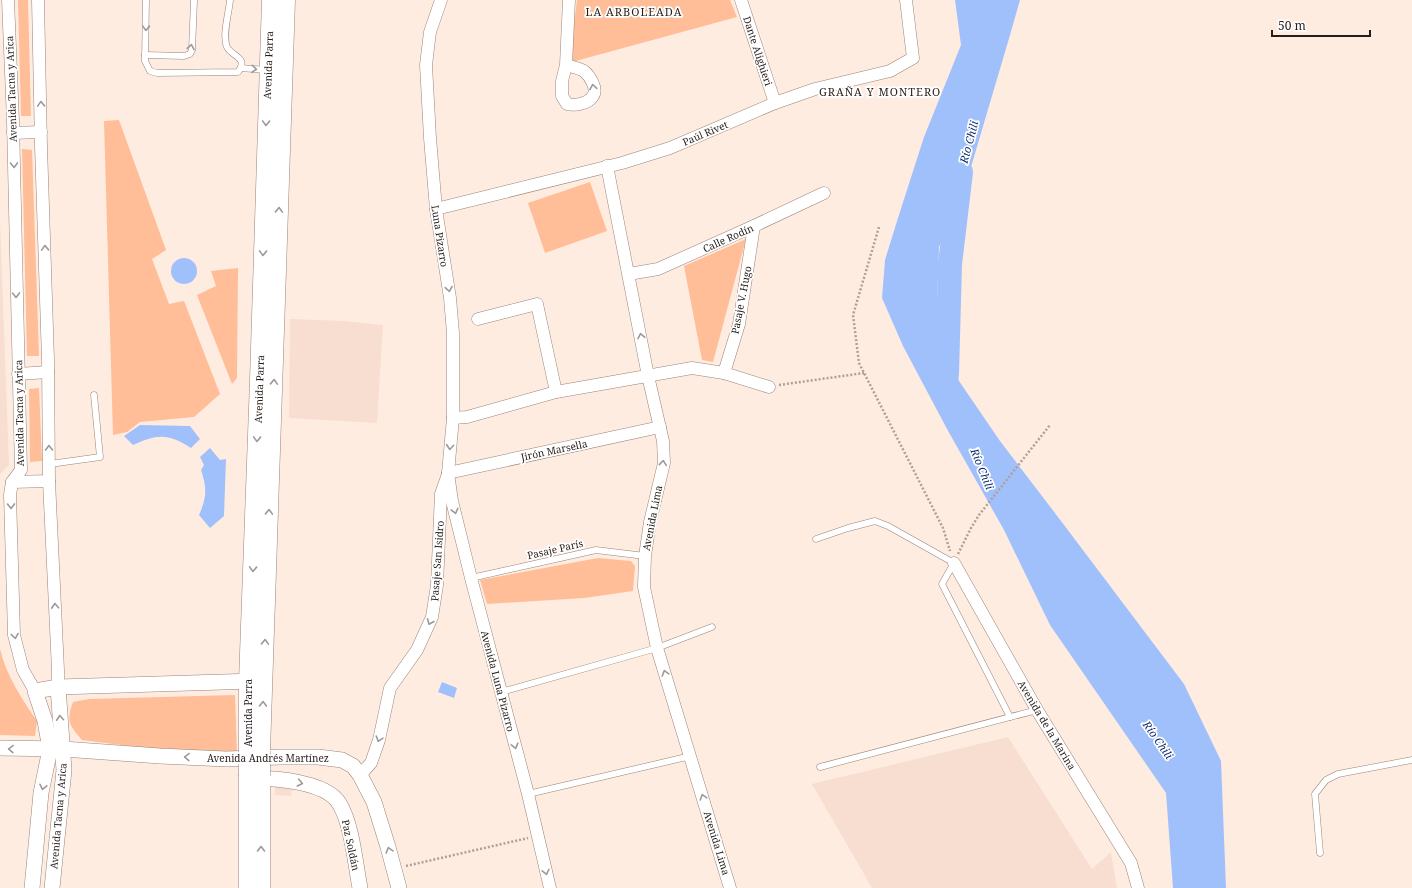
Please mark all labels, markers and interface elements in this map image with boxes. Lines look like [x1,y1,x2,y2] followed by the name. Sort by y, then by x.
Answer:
[586,4,682,19] district label: LA ARBOLEADA
[1272,12,1370,38] scale bar
[740,14,776,88] street label: Dante Alighieri
[1278,17,1306,34] text: 50 m
[142,25,150,31] one-way arrow
[260,30,276,99] street label: Avenida Parra
[2,35,20,142] street label: Avenida Tacna y Arica
[187,43,195,50] one-way arrow
[251,64,257,73] one-way arrow
[589,84,598,91] one-way arrow
[819,84,941,99] district label: GRAÑA Y MONTERO
[37,101,45,107] one-way arrow
[680,117,730,149] street label: Paúl Rivet
[955,118,982,166] water label: Río Chili
[262,120,271,126] one-way arrow
[10,162,18,168] one-way arrow
[428,204,452,268] street label: Luna Pizarro
[275,207,283,213] one-way arrow
[700,220,756,255] street label: Calle Rodín
[40,245,49,251] one-way arrow
[259,250,267,256] one-way arrow
[728,265,754,335] street label: Pasaje V. Hugo
[444,286,453,292] one-way arrow
[12,292,20,298] one-way arrow
[637,333,645,339] one-way arrow
[251,354,267,423] street label: Avenida Parra
[11,359,27,466] street label: Avenida Tacna y Arica
[269,379,278,385] one-way arrow
[253,436,262,442] one-way arrow
[518,436,589,464] street label: Jirón Marsella
[446,444,455,450] one-way arrow
[45,445,53,451] one-way arrow
[967,445,998,492] water label: Río Chili
[658,460,667,466] one-way arrow
[639,484,665,552] street label: Avenida Lima
[7,503,15,509] one-way arrow
[450,508,459,515] one-way arrow
[265,509,273,515] one-way arrow
[427,520,447,602] street label: Pasaje San Isidro
[526,536,585,562] street label: Pasaje París
[248,566,257,572] one-way arrow
[51,603,59,609] one-way arrow
[427,617,435,625] one-way arrow
[478,629,518,733] street label: Avenida Luna Pizarro
[10,633,19,639] one-way arrow
[261,639,269,645] one-way arrow
[661,669,670,676] one-way arrow
[1015,678,1079,773] street label: Avenida de la Marina
[241,679,255,747] street label: Avenida Parra
[258,701,267,707] one-way arrow
[56,715,65,721] one-way arrow
[1139,717,1177,762] water label: Río Chili
[375,735,384,742] one-way arrow
[511,743,519,749] one-way arrow
[8,744,14,753] one-way arrow
[207,751,329,765] street label: Avenida Andrés Martínez
[184,753,190,762] one-way arrow
[46,762,70,870] street label: Avenida Tacna y Arica
[297,778,303,787] one-way arrow
[39,784,47,790] one-way arrow
[699,794,708,801] one-way arrow
[701,809,733,877] street label: Avenida Lima
[339,818,363,872] street label: Paz Soldán
[257,846,265,852] one-way arrow
[385,847,394,854] one-way arrow
[541,869,549,875] one-way arrow

